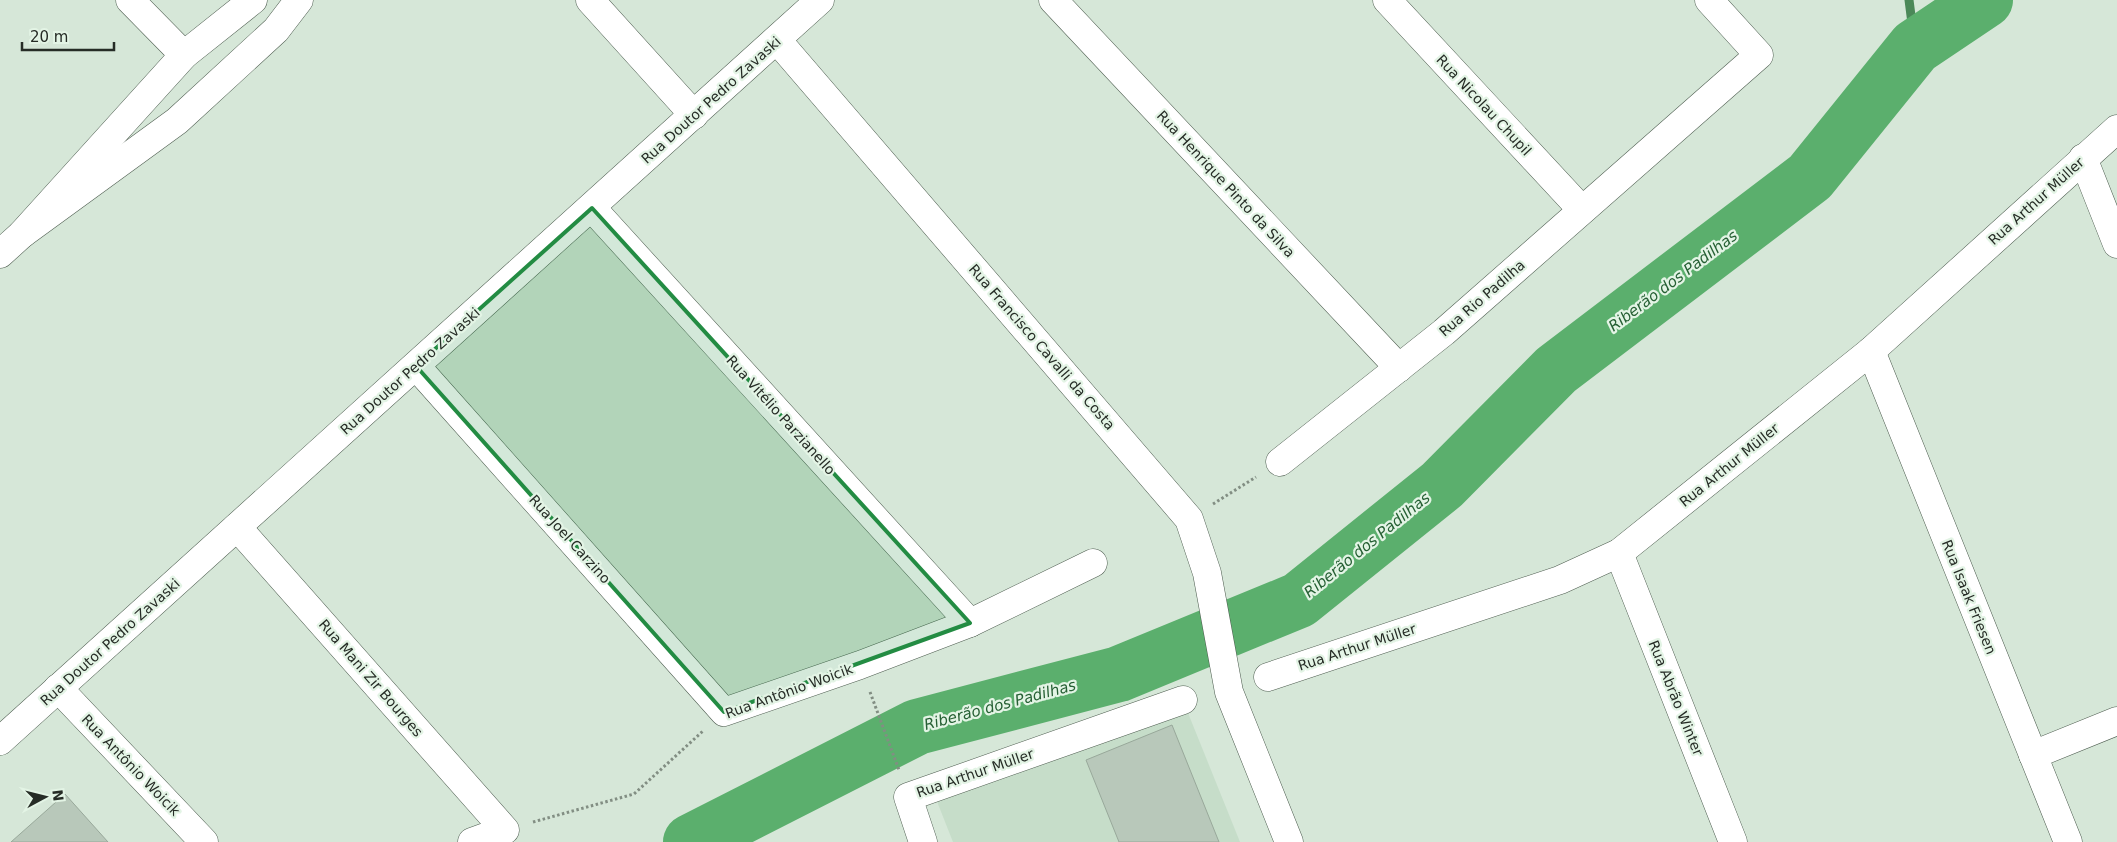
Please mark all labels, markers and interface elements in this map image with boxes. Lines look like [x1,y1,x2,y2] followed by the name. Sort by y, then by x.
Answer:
[22,20,115,52] scale bar
[30,28,68,46] text: 20 m
[638,33,784,167] street label: Rua Doutor Pedro Zavaski
[1433,51,1535,159] street label: Rua Nicolau Chupil
[1154,107,1298,261] street label: Rua Henrique Pinto da Silva
[1985,154,2087,248] street label: Rua Arthur Müller
[1605,227,1741,335] water label: Riberão dos Padilhas
[1436,256,1528,340] street label: Rua Rio Padilha
[966,261,1118,433] street label: Rua Francisco Cavalli da Costa
[337,304,483,438] street label: Rua Doutor Pedro Zavaski
[723,352,839,478] street label: Rua Vitélio Parzianello
[1676,420,1782,510] street label: Rua Arthur Müller
[1301,489,1434,601] water label: Riberão dos Padilhas
[526,491,614,587] street label: Rua Joel Carzino
[1939,537,1999,657] street label: Rua Isaak Friesen
[37,575,183,709] street label: Rua Doutor Pedro Zavaski
[316,616,426,740] street label: Rua Mani Zir Bourges
[1296,620,1418,674] street label: Rua Arthur Müller
[1646,638,1707,758] street label: Rua Abrão Winter
[723,660,856,722] street label: Rua Antônio Woicik
[922,676,1078,734] water label: Riberão dos Padilhas
[79,711,184,820] street label: Rua Antônio Woicik
[914,745,1036,801] street label: Rua Arthur Müller
[20,772,70,822] north arrow
[49,789,67,802] text: N

